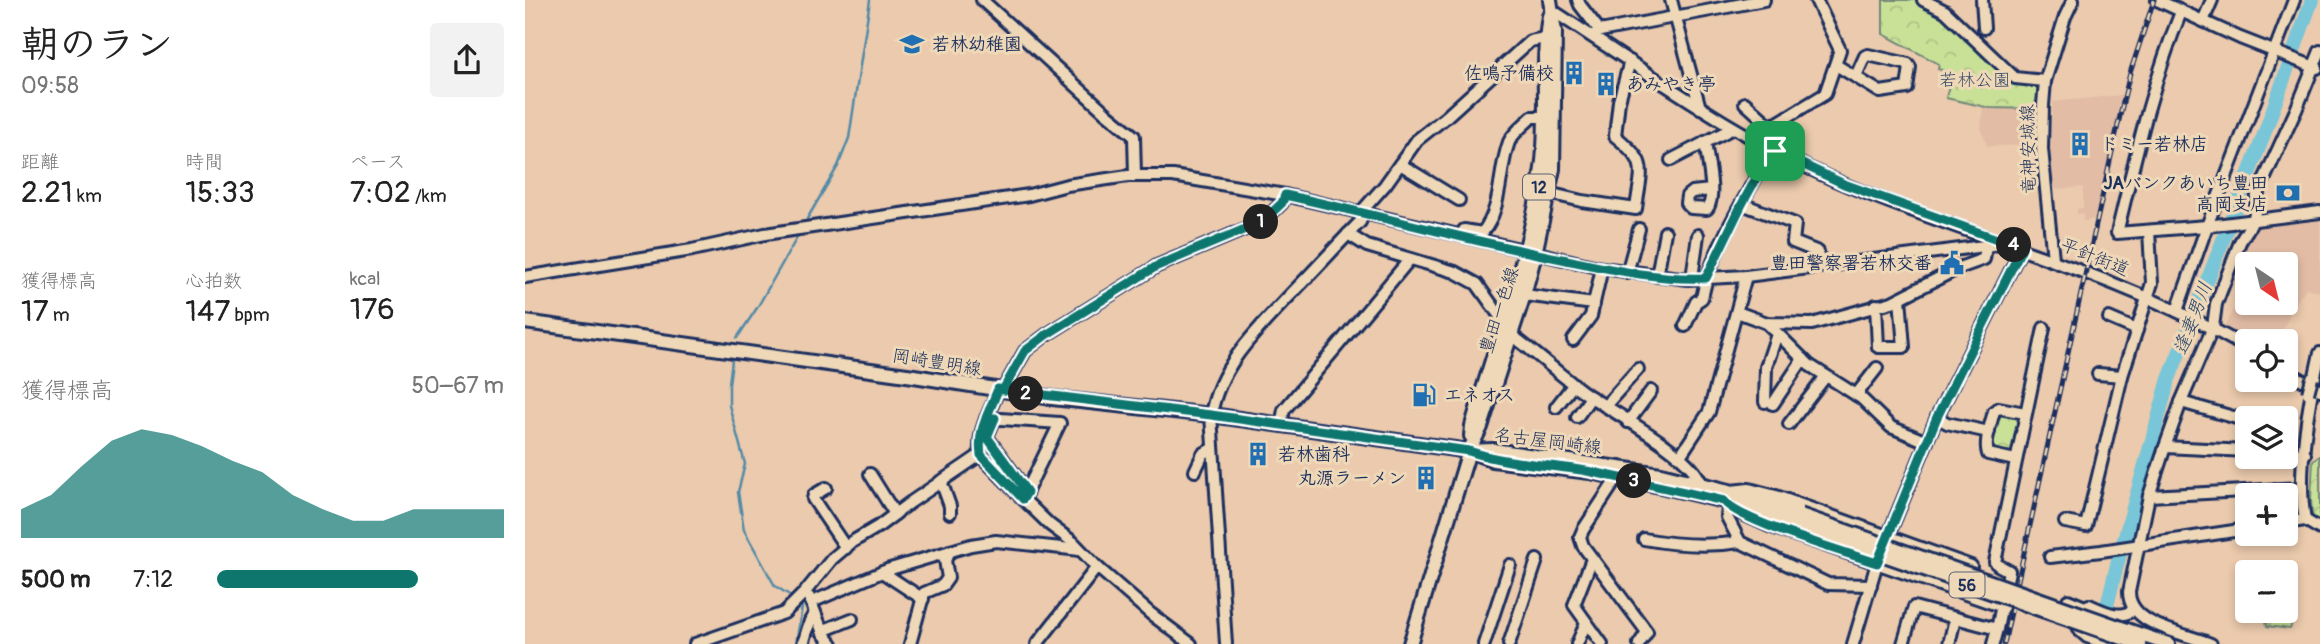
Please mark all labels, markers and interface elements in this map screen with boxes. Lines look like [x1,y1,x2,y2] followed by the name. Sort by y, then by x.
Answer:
[21,21,173,69] text: 朝のラン
[430,23,504,97] button: share
[898,30,926,58] school or university icon: 若林幼稚園
[932,33,1022,56] place label: 若林幼稚園
[1560,59,1588,87] building icon: 佐鳴予備校
[1464,62,1554,85] place label: 佐鳴予備校
[1939,69,2011,92] park label: 若林公園
[1592,70,1620,98] building icon: あみやき亭
[21,71,79,100] text: 09:58
[1626,73,1716,96] place label: あみやき亭
[2016,104,2041,194] street label: 竜神安城線
[1745,121,1805,181] pin
[2066,130,2094,158] building icon: ドミー若林店
[1756,132,1794,170] icon: arrive
[2100,133,2208,156] place label: ドミー若林店
[21,150,59,174] text: 距離
[185,150,223,174] text: 時間
[350,150,406,174] text: ペース
[2104,172,2268,216] place label: JAバンクあいち豊田 高岡支店
[21,174,73,211] text: 2.21
[185,174,255,211] text: 15:33
[350,174,411,211] text: 7:02
[1523,174,1555,200] road number: 12
[2274,179,2302,207] bank icon: JAバンクあいち豊田 高岡支店
[73,184,102,208] text: km
[411,184,447,208] text: /km
[1243,204,1279,240] pin: 1
[1257,209,1264,233] text: 1
[1997,228,2031,262] pin: 4
[2008,232,2019,256] text: 4
[2057,233,2132,282] street label: 平針街道
[1938,249,1966,277] public building icon: 豊田警察署若林交番
[1770,252,1932,275] place label: 豊田警察署若林交番
[2235,252,2298,315] north arrow
[2235,252,2298,623] map controls
[1475,264,1524,357] street label: 豊田一色線
[350,267,381,291] text: kcal
[21,269,97,293] text: 獲得標高
[185,269,242,293] text: 心拍数
[2168,279,2218,358] water label: 逢妻男川
[350,291,395,328] text: 176
[21,293,49,330] text: 17
[185,293,230,330] text: 147
[49,303,70,327] text: m
[230,303,270,327] text: bpm
[2235,329,2298,392] button: locate
[891,344,983,381] street label: 岡崎豊明線
[412,371,504,400] text: 50–67 m
[21,376,113,405] text: 獲得標高
[1009,376,1043,412] pin: 2
[1020,381,1031,405] text: 2
[1410,381,1438,409] fuel station icon: エネオス
[1444,384,1515,407] place label: エネオス
[2235,406,2298,469] button: layers
[1493,424,1603,459] street label: 名古屋岡崎線
[1244,440,1272,468] building icon: 若林歯科
[1278,443,1350,466] place label: 若林歯科
[1617,463,1651,498] pin: 3
[1412,464,1440,492] building icon: 丸源ラーメン
[1298,467,1406,490] place label: 丸源ラーメン
[1628,468,1639,492] text: 3
[2235,483,2298,546] button: +
[2235,560,2298,623] button: −
[21,565,90,594] text: 500 m
[133,565,173,594] text: 7:12
[1949,572,1985,598] road number: 56

